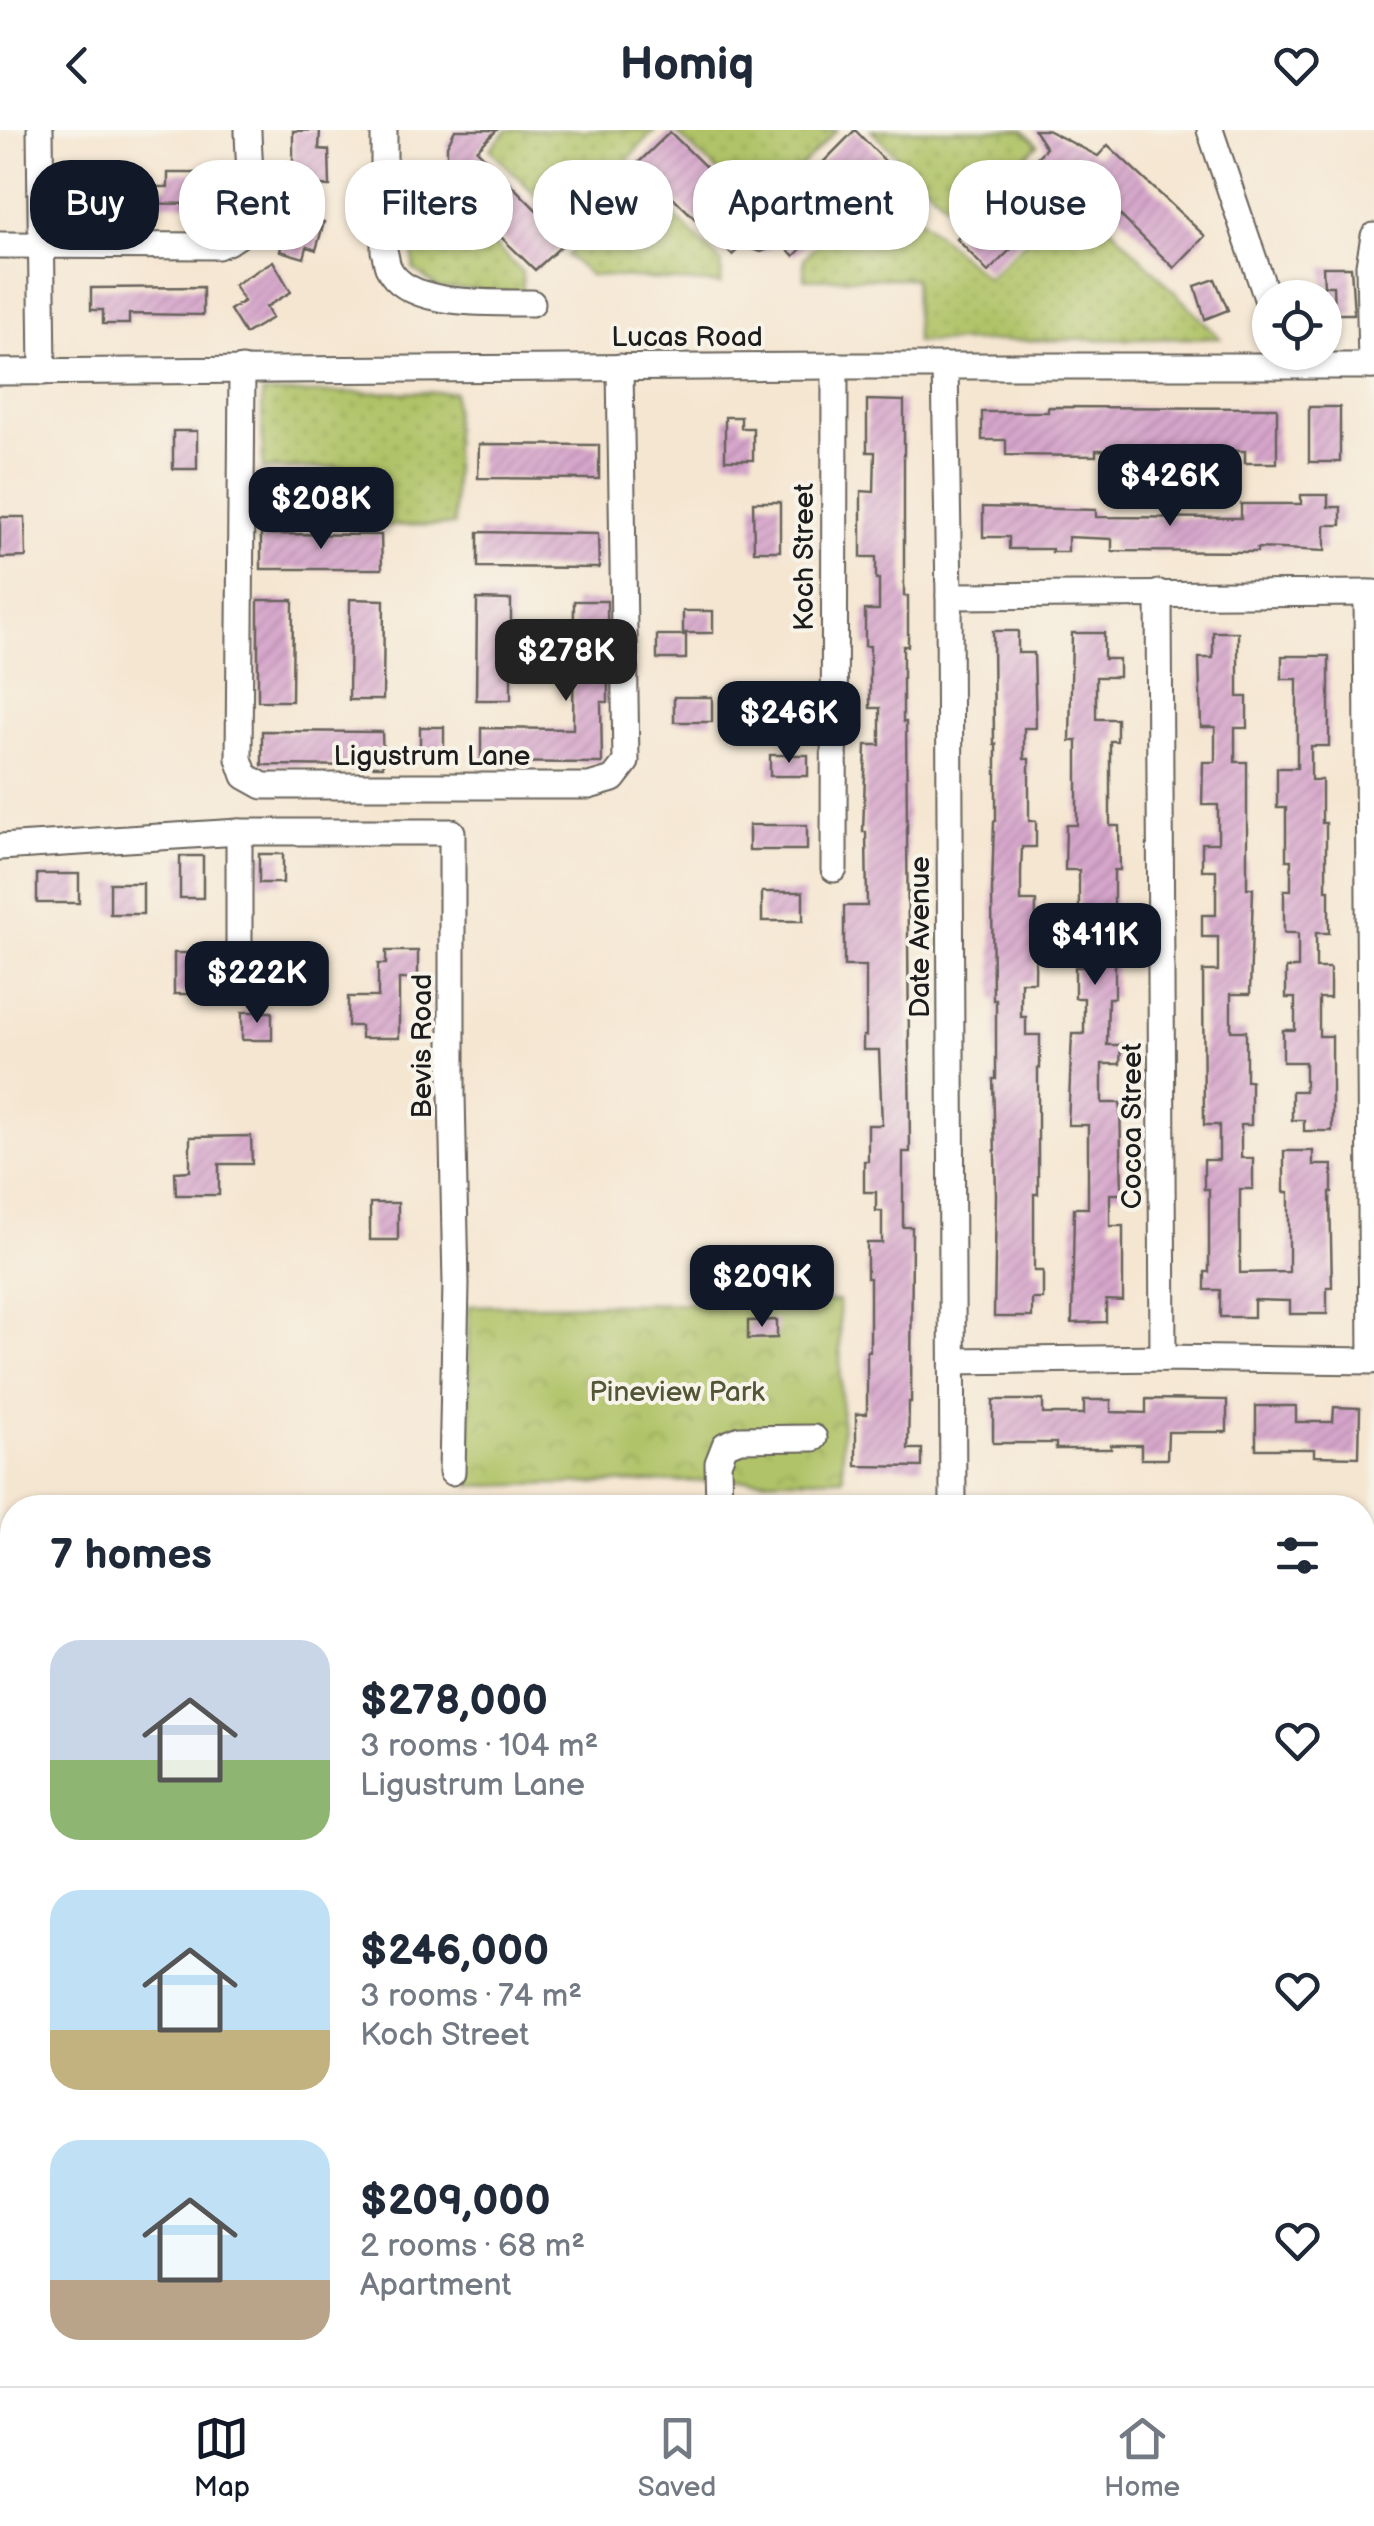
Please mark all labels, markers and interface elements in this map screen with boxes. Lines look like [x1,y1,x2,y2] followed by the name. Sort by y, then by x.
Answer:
[50,38,105,93] icon: back
[620,38,754,93] text: Homiq
[1269,38,1324,93] icon: heart
[30,160,159,250] chip: Buy
[179,160,325,250] chip: Rent
[345,160,513,250] chip: Filters
[533,160,673,250] chip: New
[693,160,929,250] chip: Apartment
[949,160,1121,250] chip: House
[1252,280,1342,370] map controls
[1252,280,1342,370] button: locate
[611,321,763,354] street label: Lucas Road
[1100,444,1240,529] pin: $426K
[1120,457,1220,496] text: $426K
[251,467,391,552] pin: $208K
[271,480,371,519] text: $208K
[788,483,821,631] street label: Koch Street
[496,619,636,704] pin: $278K
[517,632,615,671] text: $278K
[719,681,859,766] pin: $246K
[739,694,839,733] text: $246K
[334,740,530,773] street label: Ligustrum Lane
[904,856,937,1018] street label: Date Avenue
[1025,903,1165,988] pin: $411K
[1051,916,1139,955] text: $411K
[187,941,327,1026] pin: $222K
[207,954,307,993] text: $222K
[406,974,439,1118] street label: Bevis Road
[1116,1042,1149,1209] street label: Cocoa Street
[692,1245,832,1330] pin: $209K
[712,1258,812,1297] text: $209K
[589,1376,765,1409] park label: Pineview Park
[1270,1528,1325,1583] icon: filters
[50,1530,212,1581] text: 7 homes
[360,1676,548,1727] text: $278,000
[130,1680,250,1800] icon: home
[1270,1713,1325,1768] icon: heart
[360,1727,598,1766] text: 3 rooms · 104 m²
[360,1766,585,1805] text: Ligustrum Lane
[360,1926,549,1977] text: $246,000
[130,1930,250,2050] icon: home
[1270,1963,1325,2018] icon: heart
[360,1977,582,2016] text: 3 rooms · 74 m²
[360,2016,529,2055] text: Koch Street
[360,2176,551,2227] text: $209,000
[130,2180,250,2300] icon: home
[1270,2213,1325,2268] icon: heart
[360,2227,585,2266] text: 2 rooms · 68 m²
[360,2266,511,2305] text: Apartment
[194,2411,250,2504] tab: Map
[638,2411,716,2504] tab: Saved
[1104,2411,1180,2504] tab: Home

